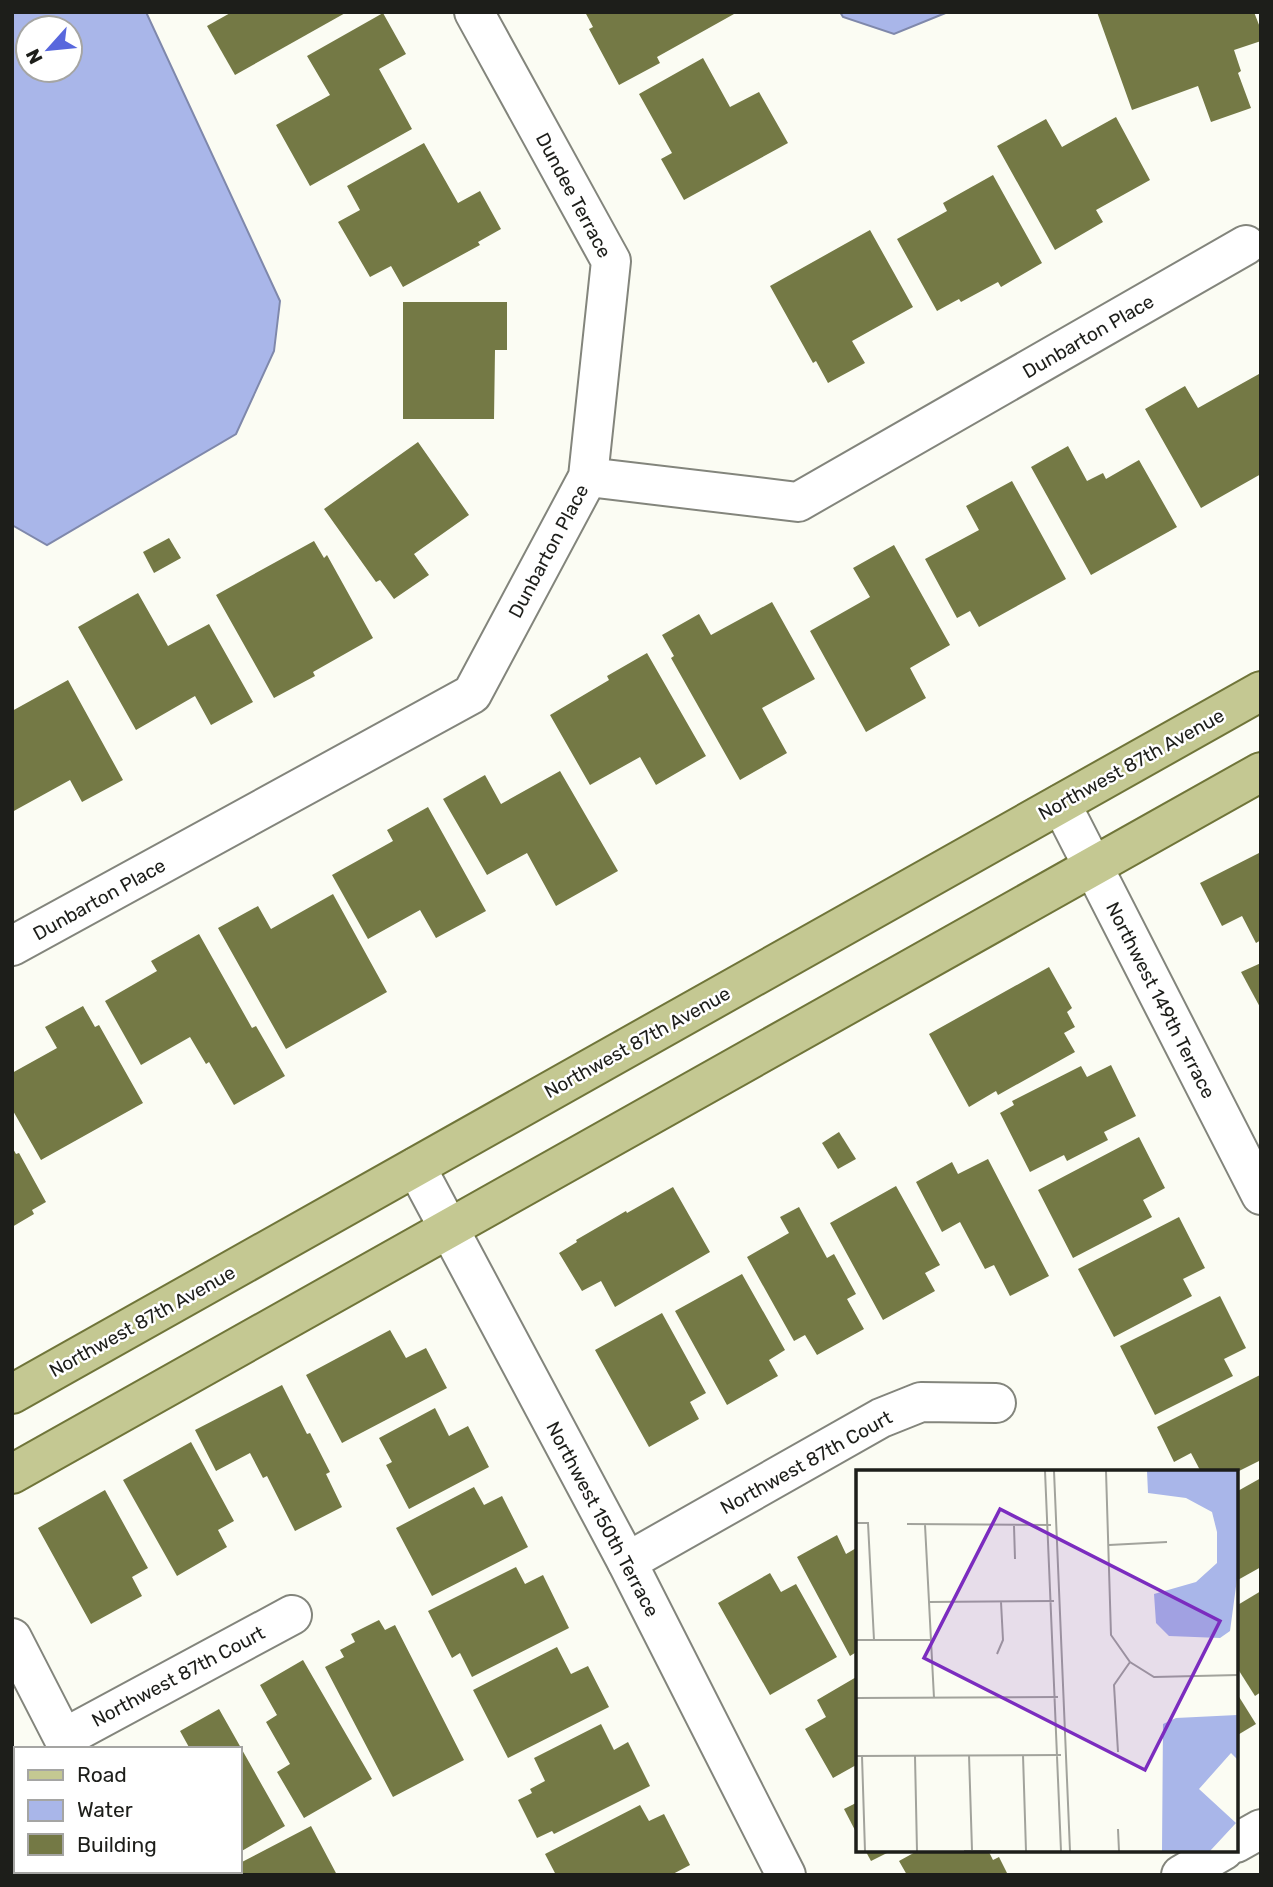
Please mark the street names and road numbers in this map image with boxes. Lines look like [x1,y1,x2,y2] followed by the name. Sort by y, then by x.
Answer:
[531,129,616,262] street label: Dundee Terrace
[1018,289,1158,383] street label: Dunbarton Place
[504,480,593,622] street label: Dunbarton Place
[1034,704,1228,825] street label: Northwest 87th Avenue
[29,854,170,945] street label: Dunbarton Place
[1101,898,1220,1102] street label: Northwest 149th Terrace
[540,982,734,1103] street label: Northwest 87th Avenue
[45,1261,239,1382] street label: Northwest 87th Avenue
[716,1405,897,1519] street label: Northwest 87th Court
[541,1418,664,1621] street label: Northwest 150th Terrace
[88,1621,269,1732] street label: Northwest 87th Court

